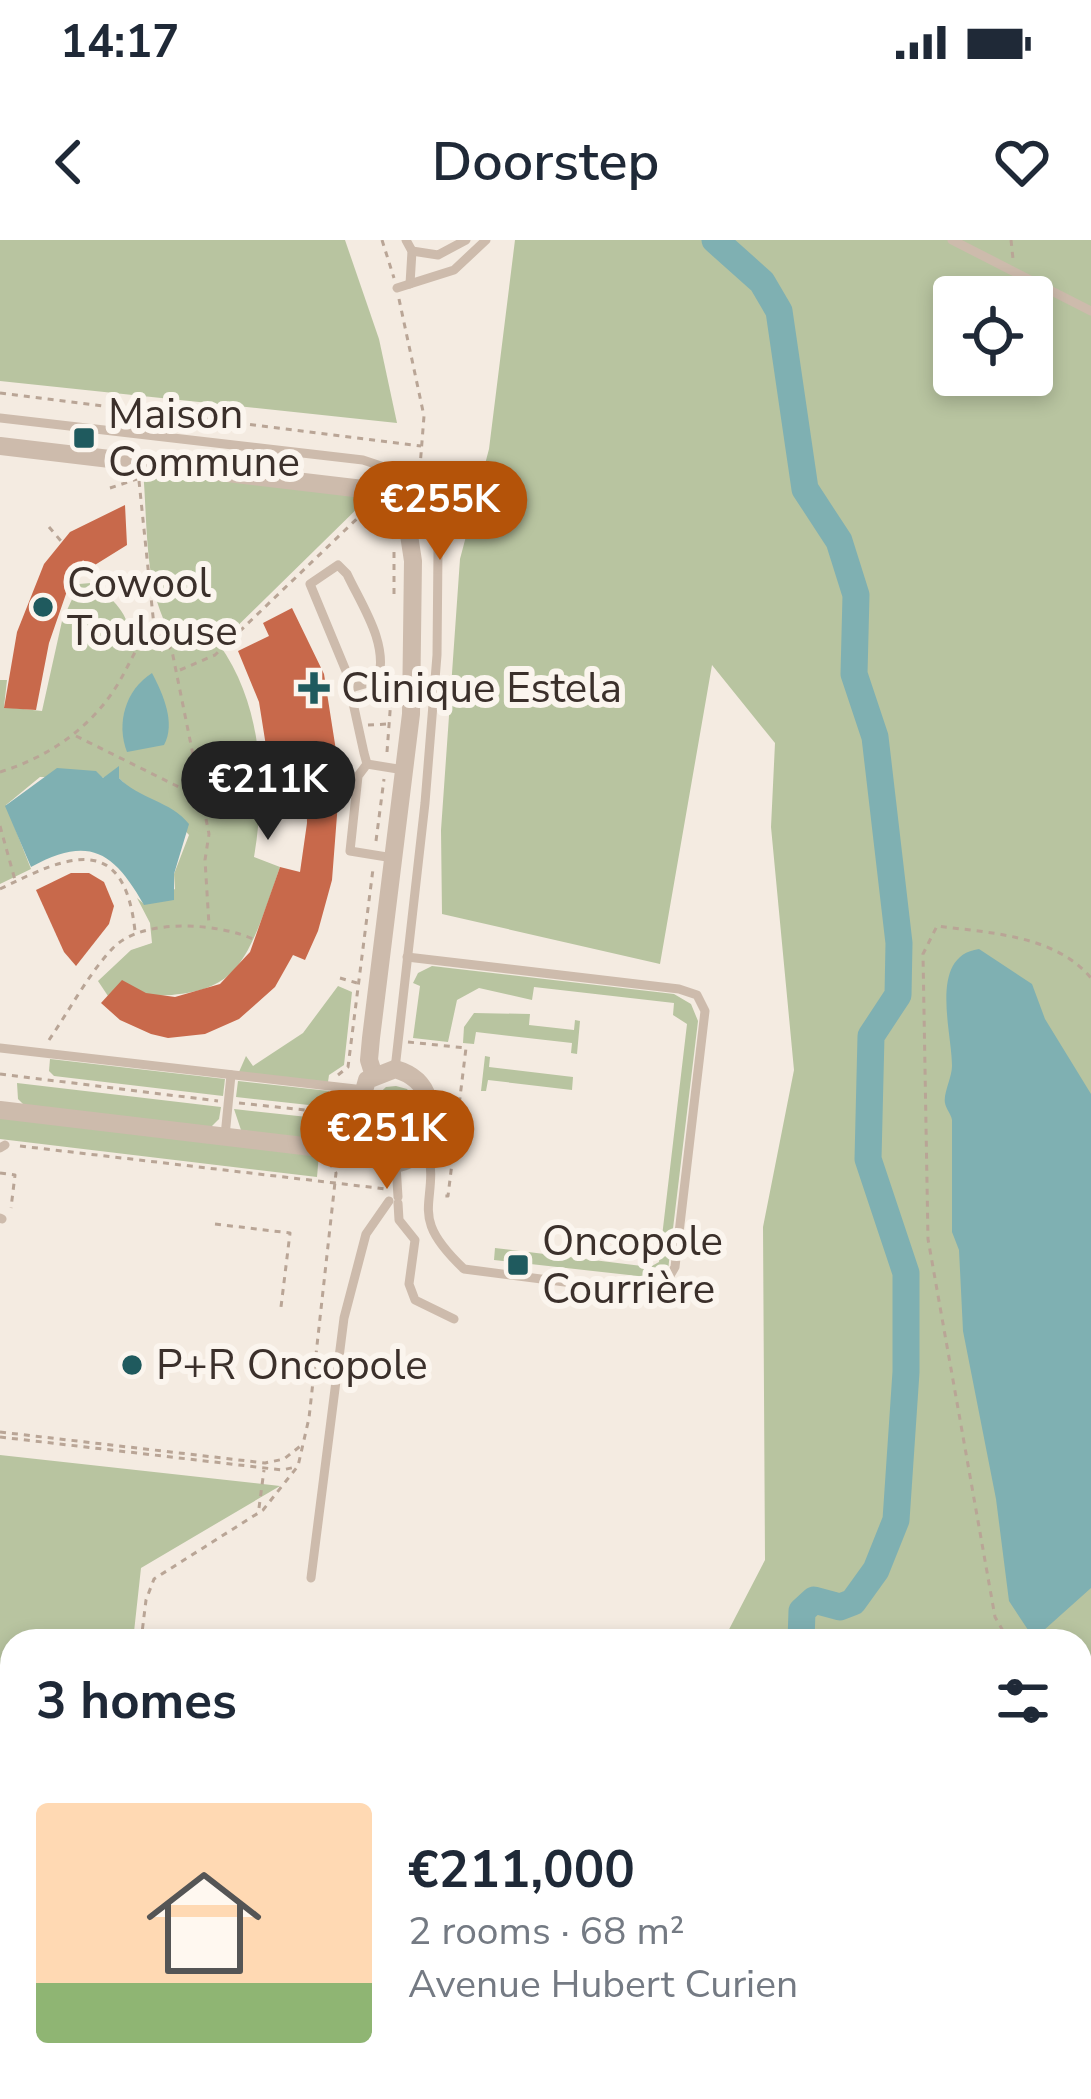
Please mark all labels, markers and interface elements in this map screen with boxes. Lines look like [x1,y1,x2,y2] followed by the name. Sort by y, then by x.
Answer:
[60,12,179,73] text: 14:17
[432,125,659,199] text: Doorstep
[36,129,102,195] icon: back
[989,129,1055,195] icon: heart
[933,276,1053,396] map controls
[933,276,1053,396] button: locate
[108,386,300,491] place label: Maison Commune
[71,425,97,451] marker: Maison Commune
[356,461,524,563] pin: €255K
[380,473,500,526] text: €255K
[67,555,238,660] place label: Cowool Toulouse
[30,594,56,620] marker: Cowool Toulouse
[341,660,622,717] place label: Clinique Estela
[298,672,330,704] marker: Clinique Estela
[184,741,352,843] pin: €211K
[208,753,328,806] text: €211K
[303,1090,471,1192] pin: €251K
[327,1102,447,1155] text: €251K
[542,1213,723,1318] place label: Oncopole Courrière
[505,1252,531,1278] marker: Oncopole Courrière
[156,1337,428,1394] place label: P+R Oncopole
[119,1352,145,1378] marker: P+R Oncopole
[36,1666,237,1736] text: 3 homes
[990,1668,1056,1734] icon: filters
[408,1835,635,1905] text: €211,000
[132,1851,276,1995] icon: home
[408,1905,685,1958] text: 2 rooms · 68 m²
[408,1958,798,2011] text: Avenue Hubert Curien

